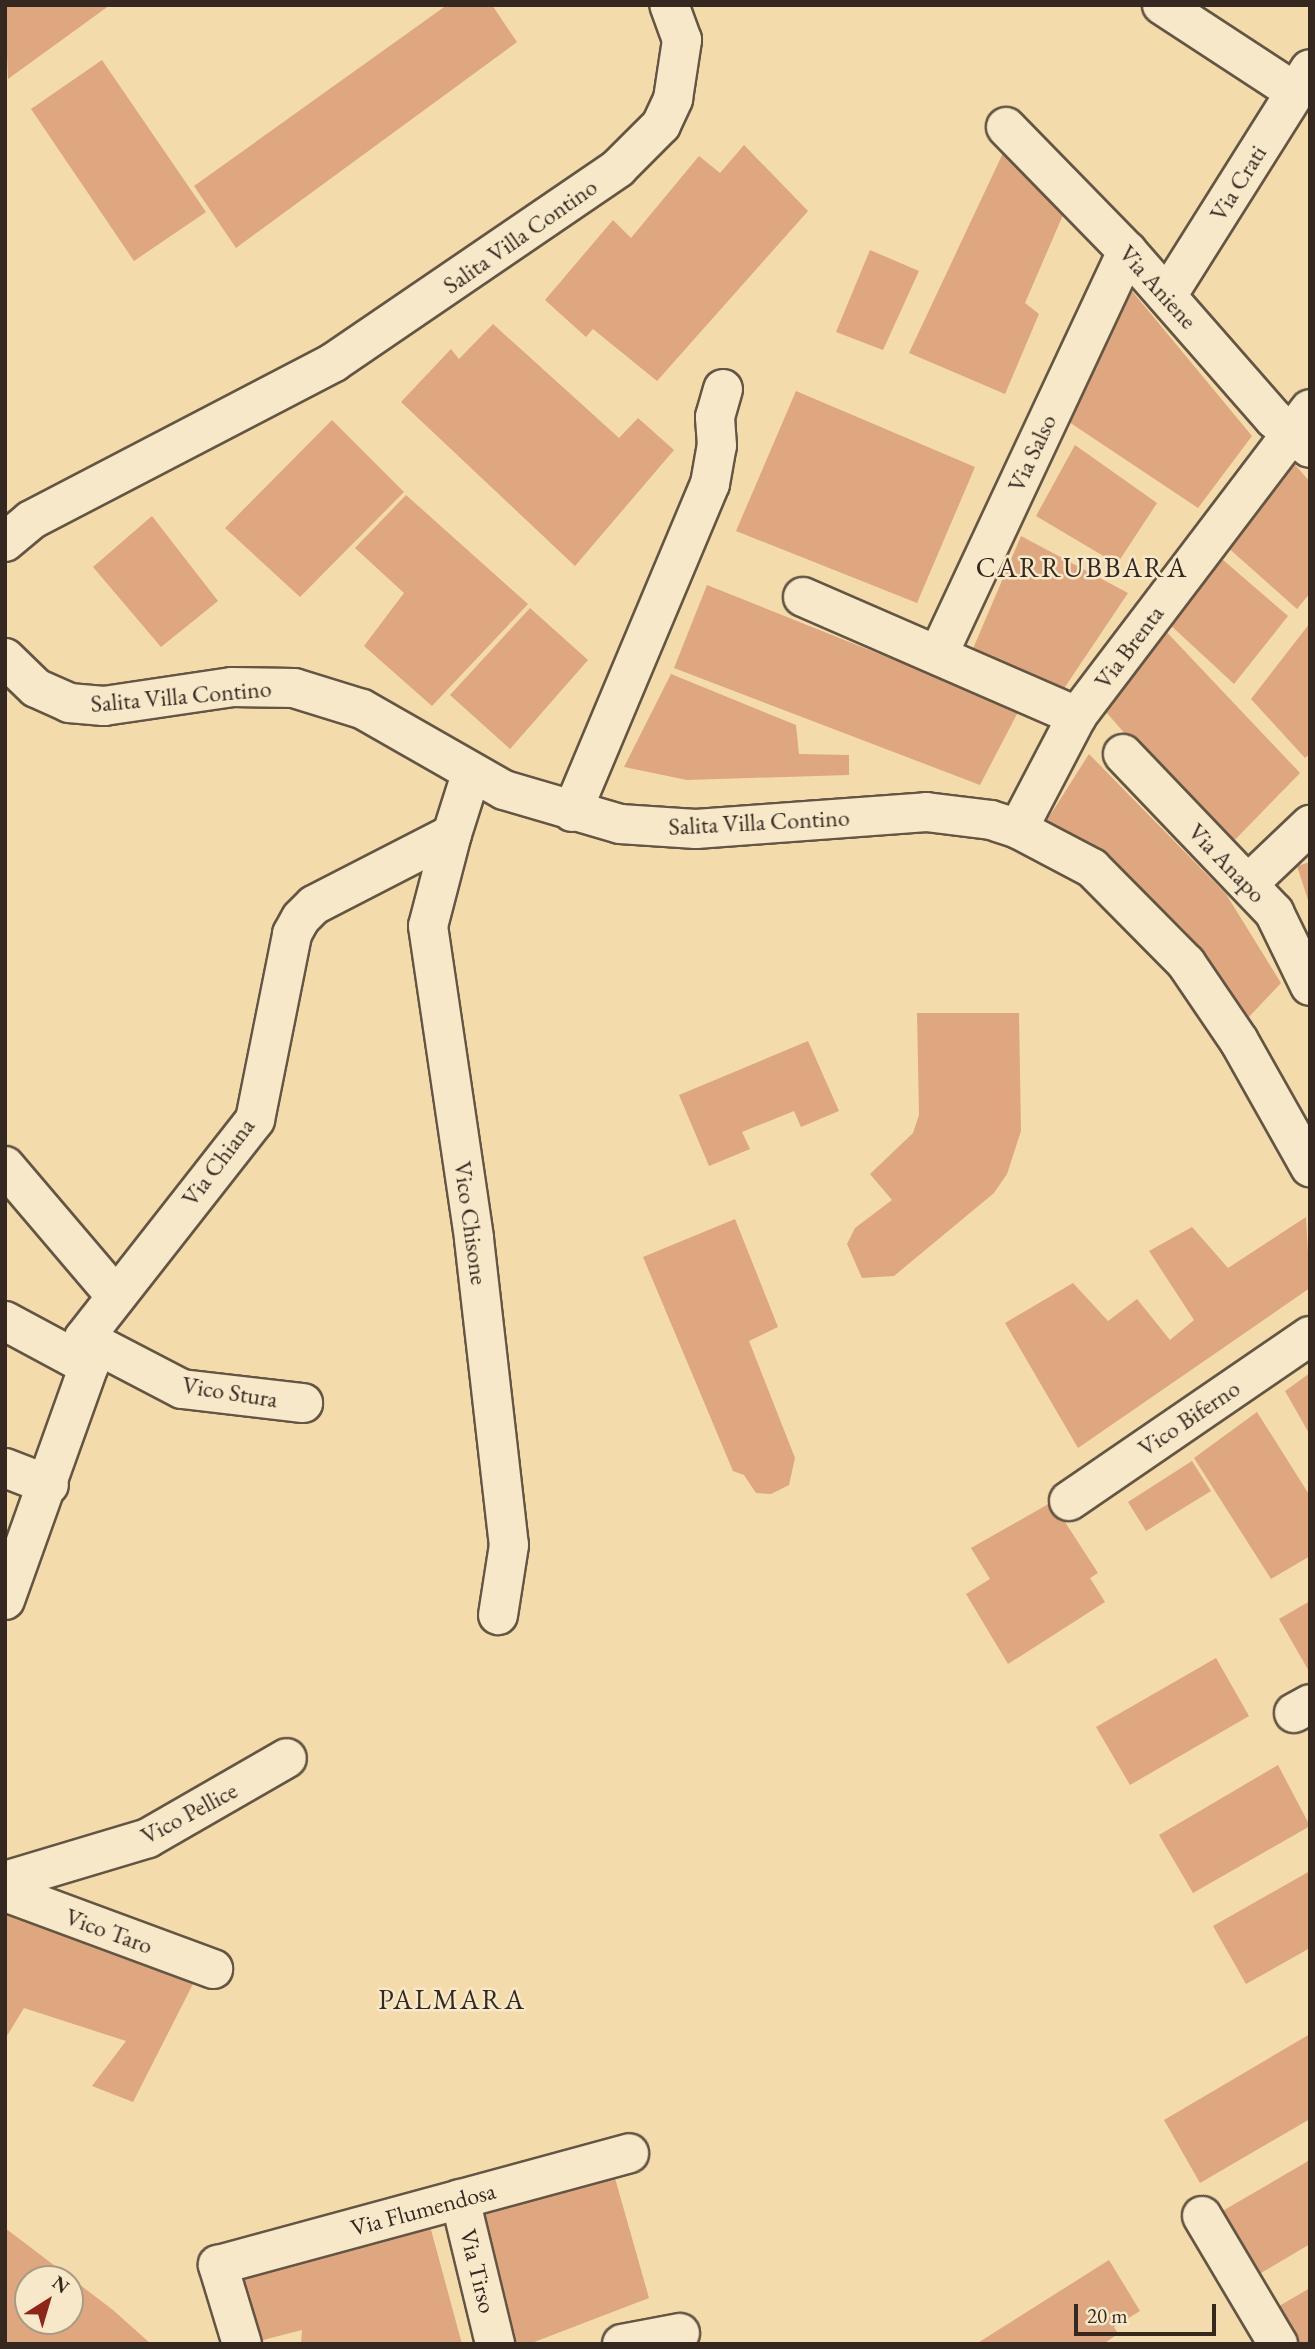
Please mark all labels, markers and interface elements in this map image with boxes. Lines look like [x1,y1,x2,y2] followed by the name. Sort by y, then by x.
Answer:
[1204,140,1272,226] street label: Via Crati
[437,172,603,300] street label: Salita Villa Contino
[1113,239,1203,335] street label: Via Aniene
[1002,410,1062,496] street label: Via Salso
[977,550,1187,584] district label: CARRUBBARA
[1088,600,1170,694] street label: Via Brenta
[89,674,273,718] street label: Salita Villa Contino
[668,803,850,841] street label: Salita Villa Contino
[1182,817,1272,909] street label: Via Anapo
[176,1112,260,1212] street label: Via Chiana
[448,1159,494,1287] street label: Vico Chisone
[180,1370,280,1414] street label: Vico Stura
[1133,1374,1245,1462] street label: Vico Biferno
[136,1776,242,1850] street label: Vico Pellice
[62,1902,156,1960] street label: Vico Taro
[379,1982,525,2016] district label: PALMARA
[347,2176,499,2242] street label: Via Flumendosa
[454,2226,502,2316] street label: Via Tirso
[14,2265,84,2335] north arrow
[47,2270,74,2299] text: N
[1077,2290,1219,2334] scale bar
[1087,2302,1128,2329] text: 20 m

